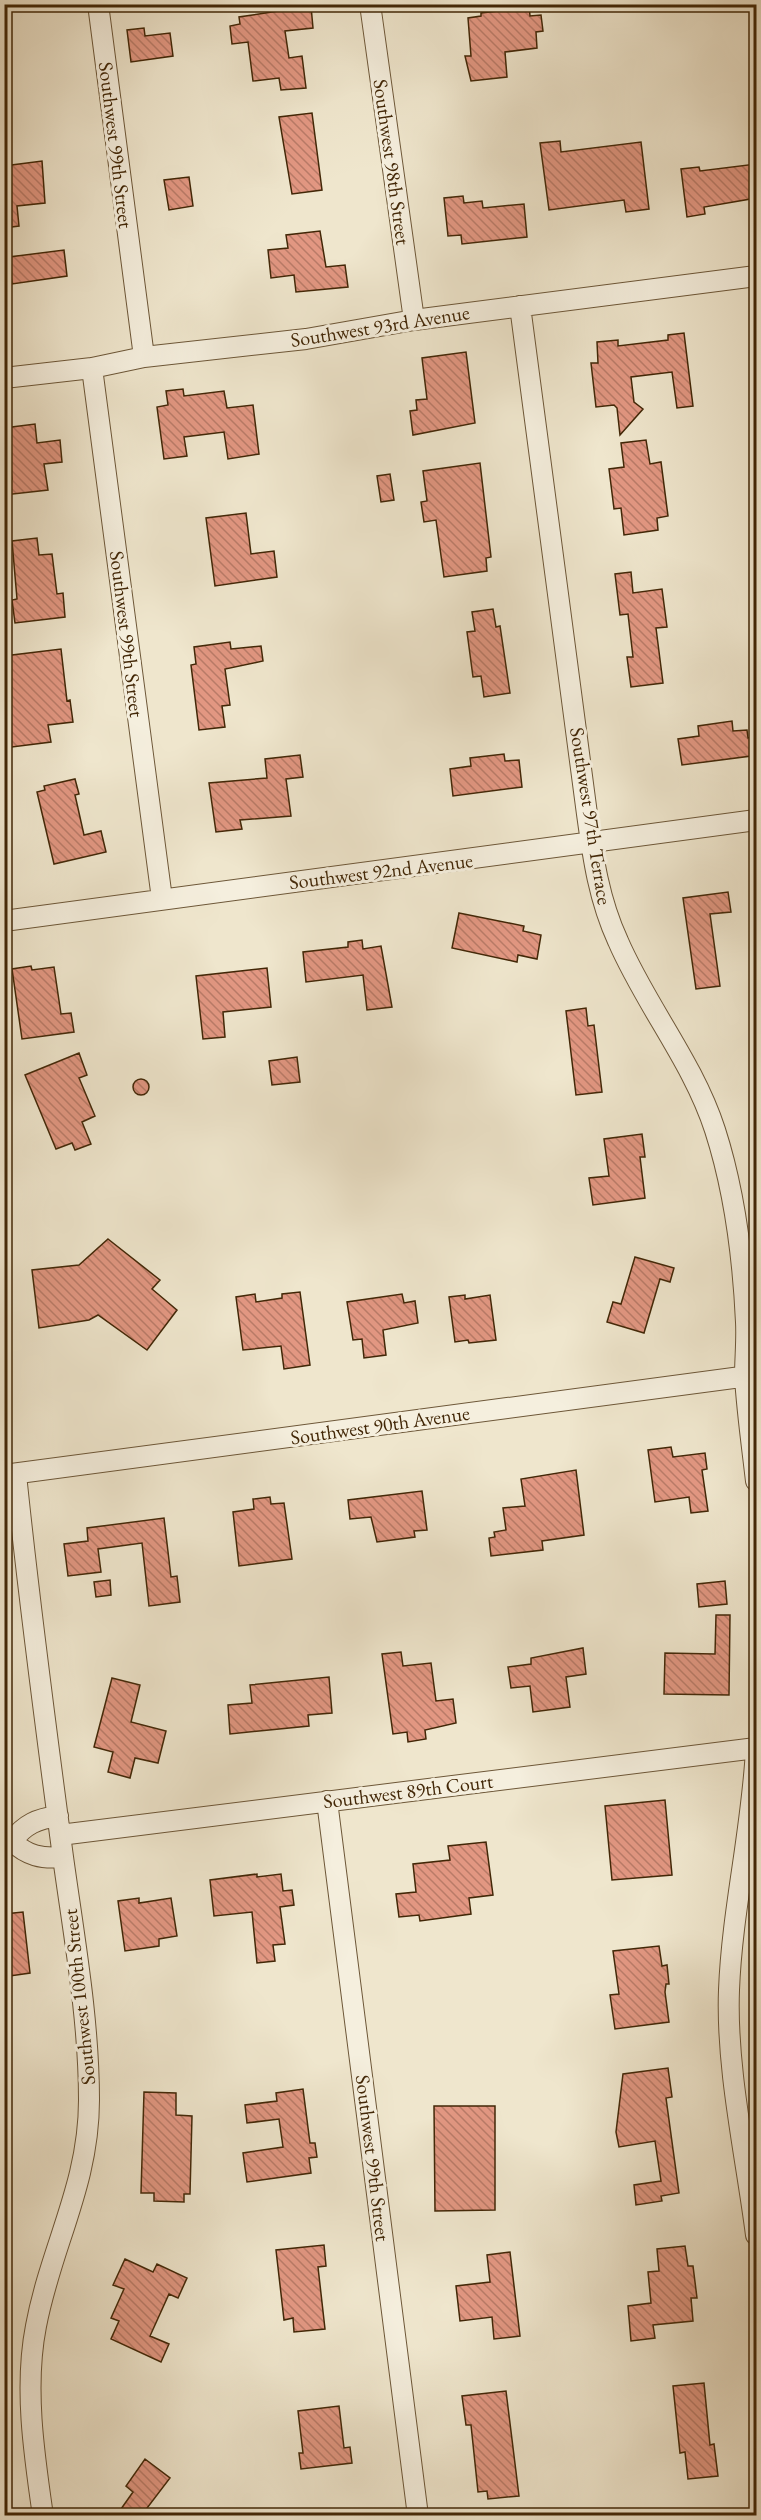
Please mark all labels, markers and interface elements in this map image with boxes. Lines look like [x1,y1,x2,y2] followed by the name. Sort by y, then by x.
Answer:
[93,60,139,230] street label: Southwest 99th Street
[367,77,417,247] street label: Southwest 98th Street
[289,299,472,353] street label: Southwest 93rd Avenue
[104,549,150,719] street label: Southwest 99th Street
[564,725,618,907] street label: Southwest 97th Terrace
[288,847,475,895] street label: Southwest 92nd Avenue
[289,1400,471,1450] street label: Southwest 90th Avenue
[322,1768,495,1814] street label: Southwest 89th Court
[57,1907,101,2086] street label: Southwest 100th Street
[350,2073,396,2243] street label: Southwest 99th Street

